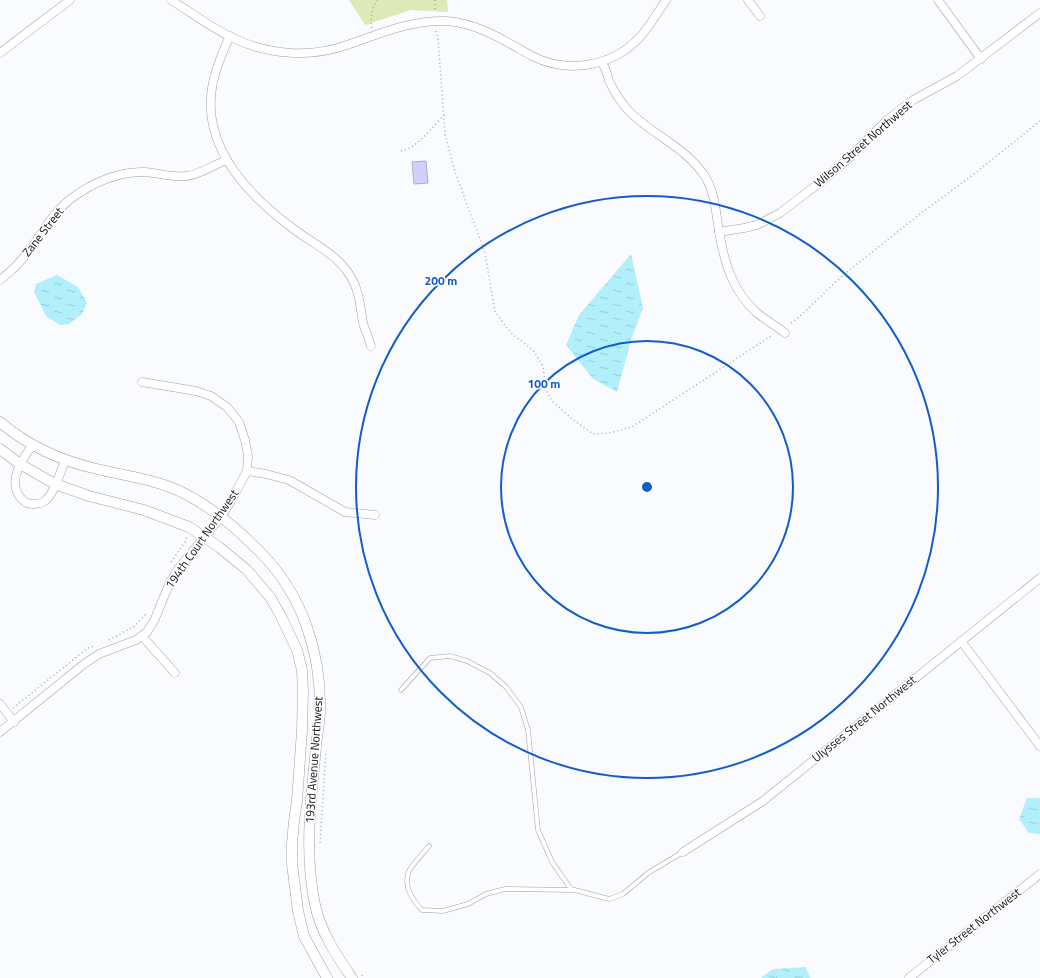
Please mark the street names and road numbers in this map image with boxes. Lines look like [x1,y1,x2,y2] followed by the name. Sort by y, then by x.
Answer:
[809,95,917,192] street label: Wilson Street Northwest
[17,202,69,261] street label: Zane Street
[160,484,244,592] street label: 194th Court Northwest
[807,670,921,767] street label: Ulysses Street Northwest
[300,695,327,824] street label: 193rd Avenue Northwest
[923,882,1025,968] street label: Tyler Street Northwest

